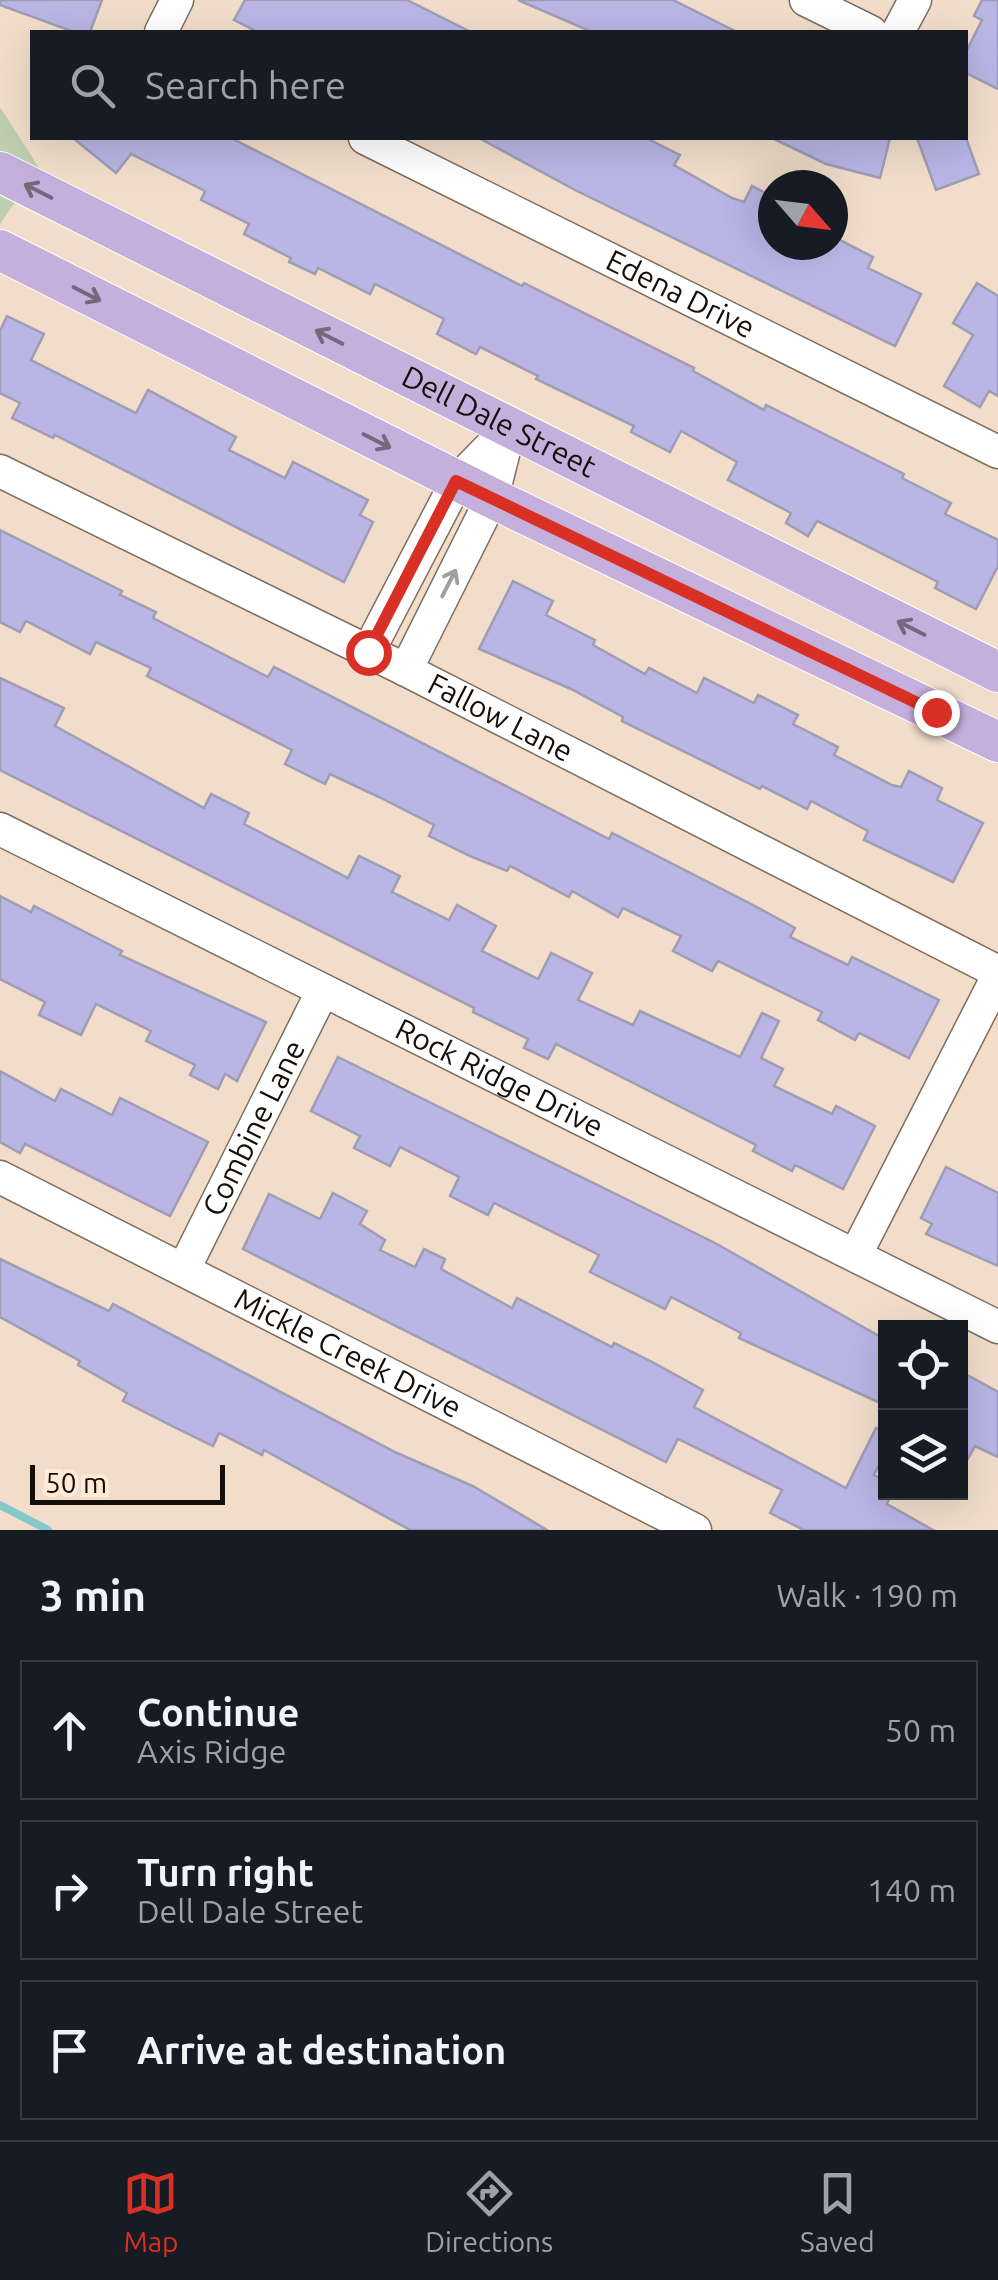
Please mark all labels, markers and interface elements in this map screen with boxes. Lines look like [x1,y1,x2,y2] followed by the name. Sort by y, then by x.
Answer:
[30,30,968,140] search box
[65,58,120,113] icon: search
[145,64,346,106] text: Search here
[758,170,848,260] north arrow
[24,181,54,200] one-way arrow
[601,243,760,345] street label: Edena Drive
[72,285,101,304] one-way arrow
[315,326,345,345] one-way arrow
[397,358,602,484] street label: Dell Dale Street
[361,432,391,451] one-way arrow
[440,569,459,598] one-way arrow
[897,618,926,637] one-way arrow
[346,630,392,676] route start
[423,666,579,768] street label: Fallow Lane
[914,690,960,736] route end
[390,1011,609,1143] street label: Rock Ridge Drive
[195,1034,311,1221] street label: Combine Lane
[229,1281,467,1424] street label: Mickle Creek Drive
[878,1320,968,1500] map controls
[878,1320,968,1410] button: locate
[878,1410,968,1500] button: layers
[30,1460,225,1504] scale bar
[45,1467,107,1498] text: 50 m
[40,1572,146,1619] text: 3 min
[776,1577,958,1613] text: Walk · 190 m
[137,1691,299,1733] text: Continue
[42,1703,97,1758] icon: ahead
[885,1712,956,1748] text: 50 m
[137,1733,286,1769] text: Axis Ridge
[137,1851,314,1893] text: Turn right
[42,1863,97,1918] icon: right
[867,1872,956,1908] text: 140 m
[137,1893,363,1929] text: Dell Dale Street
[42,2023,97,2078] icon: arrive
[137,2029,506,2071] text: Arrive at destination
[123,2166,179,2257] tab: Map
[425,2166,553,2257] tab: Directions
[800,2166,875,2257] tab: Saved

